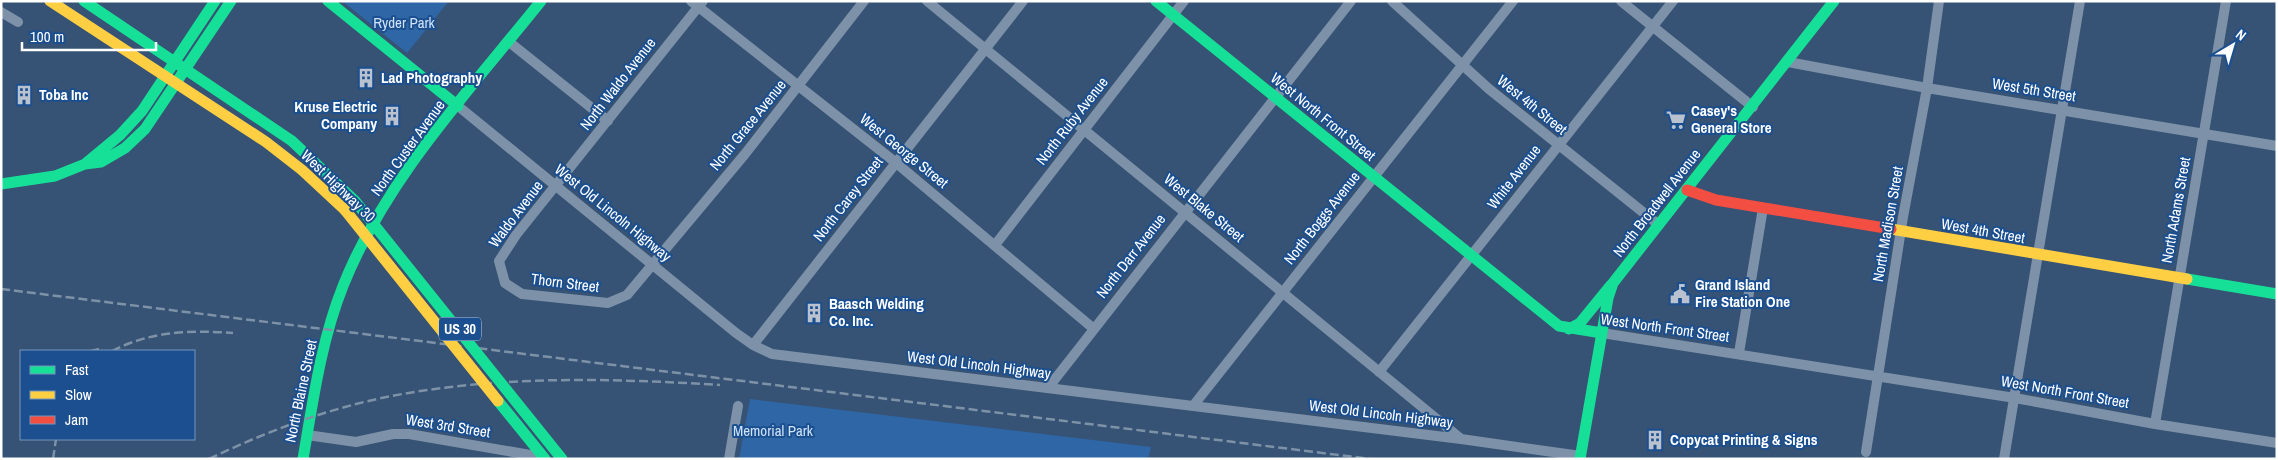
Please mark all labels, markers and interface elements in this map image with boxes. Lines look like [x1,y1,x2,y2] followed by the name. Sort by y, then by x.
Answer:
[373,12,436,33] park label: Ryder Park
[22,20,156,52] scale bar
[2208,20,2258,70] north arrow
[2232,25,2250,44] text: N
[30,26,64,47] text: 100 m
[575,33,661,134] street label: North Waldo Avenue
[355,67,377,89] building icon: Lad Photography
[381,67,482,88] place label: Lad Photography
[1266,68,1381,166] street label: West North Front Street
[1493,70,1572,140] street label: West 4th Street
[1031,72,1113,169] street label: North Ruby Avenue
[1991,73,2078,107] street label: West 5th Street
[704,75,791,175] street label: North Grace Avenue
[13,84,35,106] building icon: Toba Inc
[39,84,89,105] place label: Toba Inc
[366,95,450,200] street label: North Custer Avenue
[294,96,377,134] place label: Kruse Electric Company
[1691,100,1772,138] place label: Casey's General Store
[381,105,403,127] building icon: Kruse Electric Company
[856,108,954,193] street label: West George Street
[1665,109,1687,131] supermarket icon: Casey's General Store
[1482,140,1545,213] street label: White Avenue
[1608,144,1706,261] street label: North Broadwell Avenue
[296,145,380,227] street label: West Highway 30
[808,151,888,246] street label: North Carey Street
[2156,155,2195,265] street label: North Adams Street
[550,159,677,267] street label: West Old Lincoln Highway
[1867,164,1908,283] street label: North Madison Street
[1279,167,1365,269] street label: North Boggs Avenue
[1160,169,1250,247] street label: West Blake Street
[484,176,548,251] street label: Waldo Avenue
[1091,209,1170,302] street label: North Darr Avenue
[1940,213,2027,248] street label: West 4th Street
[530,268,601,297] street label: Thorn Street
[1695,274,1790,312] place label: Grand Island Fire Station One
[1669,283,1691,305] public building icon: Grand Island Fire Station One
[829,293,924,331] place label: Baasch Welding Co. Inc.
[803,302,825,324] building icon: Baasch Welding Co. Inc.
[1599,308,1731,347] street label: West North Front Street
[439,318,481,340] road number: US 30
[279,337,322,444] street label: North Blaine Street
[906,345,1053,384] street label: West Old Lincoln Highway
[20,350,195,440] legend
[65,359,89,380] text: Fast
[1999,370,2131,413] street label: West North Front Street
[65,384,92,405] text: Slow
[1308,394,1455,433] street label: West Old Lincoln Highway
[404,408,492,443] street label: West 3rd Street
[65,409,88,430] text: Jam
[733,420,814,441] park label: Memorial Park
[1644,429,1666,451] building icon: Copycat Printing & Signs
[1670,429,1818,450] place label: Copycat Printing & Signs

